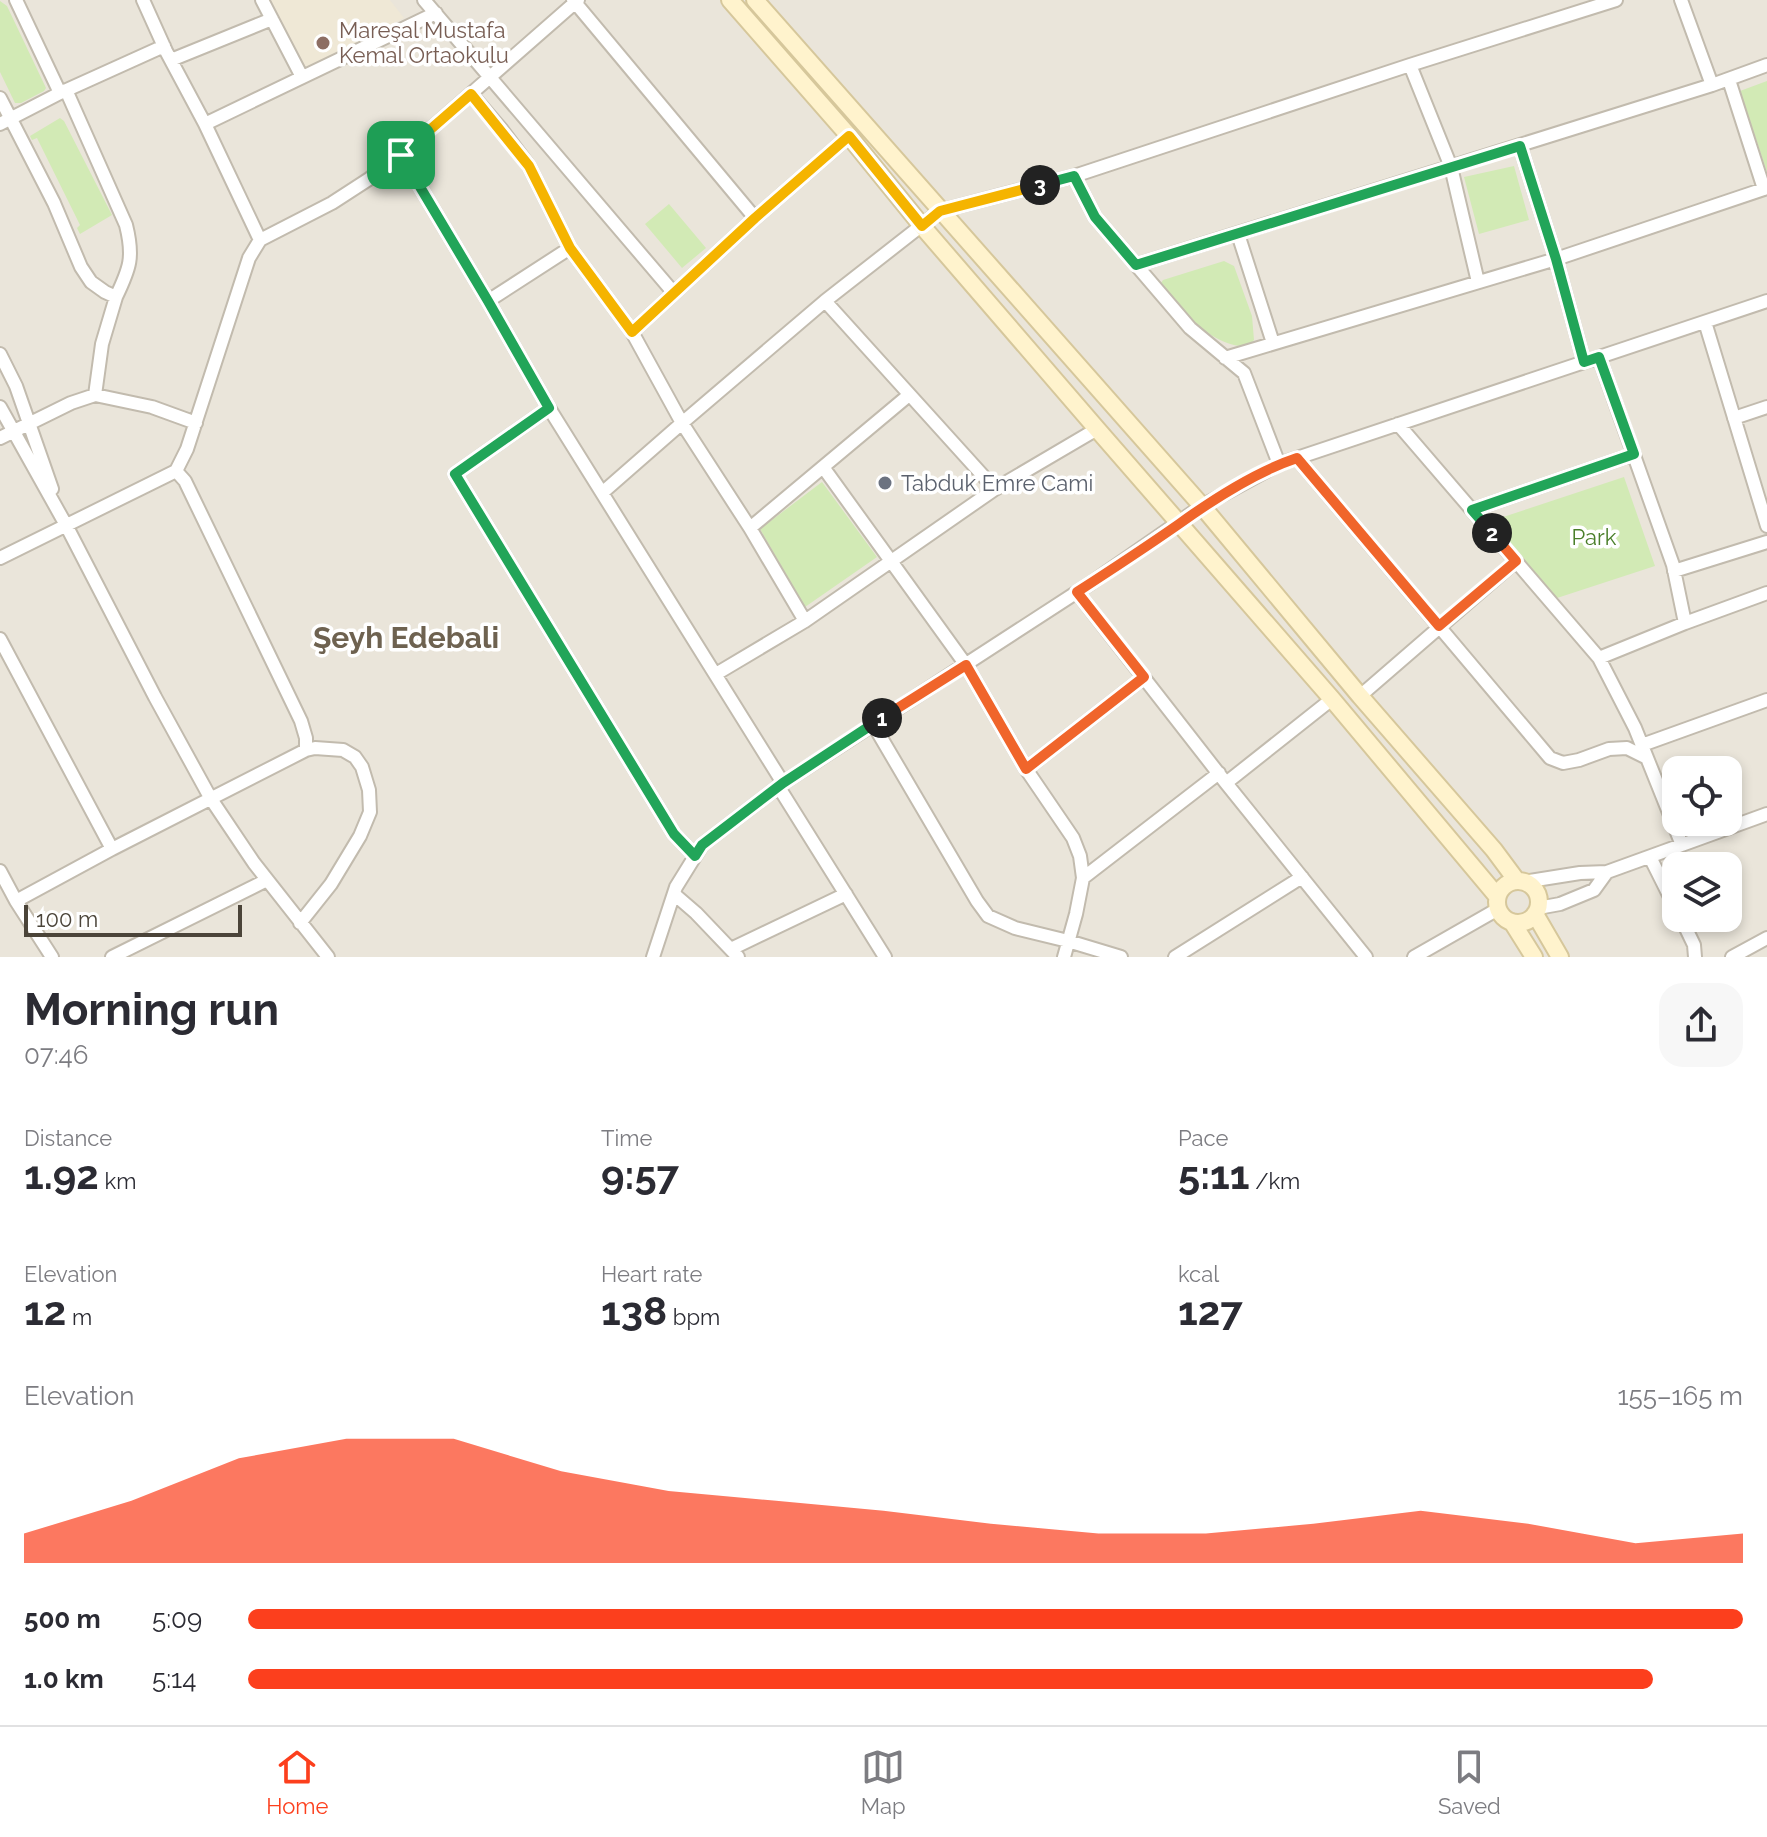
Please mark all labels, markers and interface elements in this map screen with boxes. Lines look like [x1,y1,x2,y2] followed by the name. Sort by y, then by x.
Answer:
[339,17,509,68] place label: Mareşal Mustafa Kemal Ortaokulu
[314,34,332,52] marker: Mareşal Mustafa Kemal Ortaokulu
[367,121,435,189] pin
[379,133,423,177] icon: arrive
[1020,165,1060,205] pin: 3
[1034,172,1046,198] text: 3
[901,470,1093,496] place label: Tabduk Emre Cami
[876,474,894,492] marker: Tabduk Emre Cami
[1472,513,1512,553] pin: 2
[1486,520,1498,546] text: 2
[1572,524,1617,550] park label: Park
[313,620,499,655] district label: Şeyh Edebali
[862,698,902,738] pin: 1
[877,705,887,731] text: 1
[1662,756,1742,932] map controls
[1662,756,1742,836] button: locate
[1662,852,1742,932] button: layers
[24,901,242,937] scale bar
[36,906,98,932] text: 100 m
[1659,983,1743,1067] button: share
[24,984,279,1035] text: Morning run
[24,1040,88,1070] text: 07:46
[24,1125,112,1151] text: Distance
[601,1125,652,1151] text: Time
[1178,1125,1228,1151] text: Pace
[24,1151,99,1198] text: 1.92
[601,1151,679,1198] text: 9:57
[1178,1151,1250,1198] text: 5:11
[99,1168,136,1194] text: km
[1250,1168,1300,1194] text: /km
[24,1261,117,1287] text: Elevation
[601,1261,702,1287] text: Heart rate
[1178,1261,1219,1287] text: kcal
[24,1287,66,1334] text: 12
[601,1287,667,1334] text: 138
[1178,1287,1243,1334] text: 127
[66,1304,92,1330] text: m
[667,1304,720,1330] text: bpm
[24,1381,134,1411] text: Elevation
[1617,1381,1743,1411] text: 155–165 m
[24,1604,101,1634] text: 500 m
[152,1604,202,1634] text: 5:09
[24,1664,104,1694] text: 1.0 km
[152,1664,196,1694] text: 5:14
[266,1745,328,1819] tab: Home
[861,1745,906,1819] tab: Map
[1438,1745,1501,1819] tab: Saved

